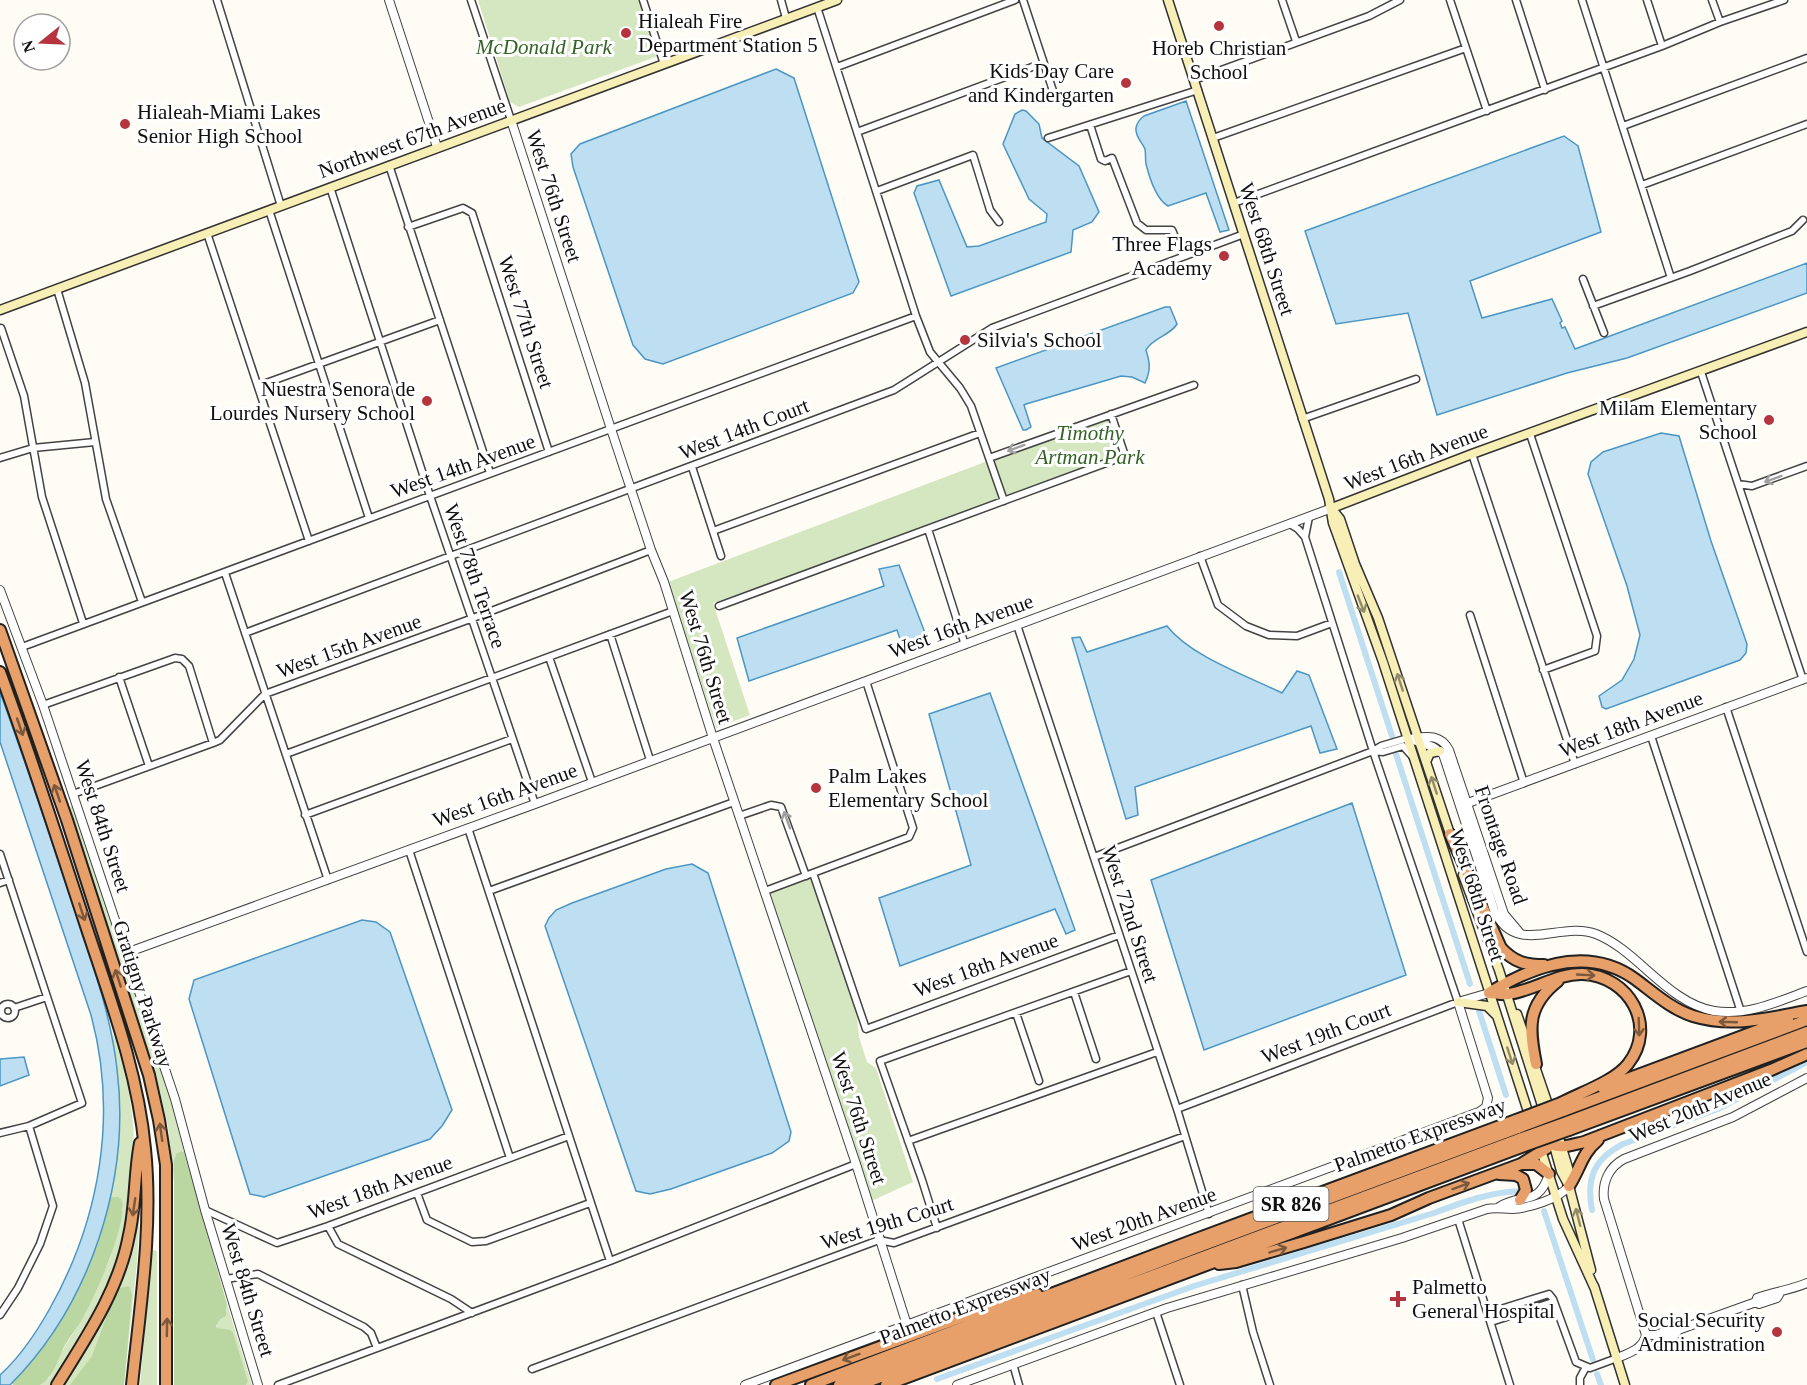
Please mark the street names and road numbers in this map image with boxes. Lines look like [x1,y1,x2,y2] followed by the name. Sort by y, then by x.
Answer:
[315,93,509,183] street label: Northwest 67th Avenue
[521,127,587,266] street label: West 76th Street
[1234,180,1300,319] street label: West 68th Street
[493,253,559,392] street label: West 77th Street
[676,393,812,465] street label: West 14th Court
[1341,419,1491,495] street label: West 16th Avenue
[388,429,538,503] street label: West 14th Avenue
[439,500,511,652] street label: West 78th Terrace
[674,587,738,727] street label: West 76th Street
[886,589,1036,663] street label: West 16th Avenue
[274,609,424,683] street label: West 15th Avenue
[1556,686,1706,762] street label: West 18th Avenue
[70,757,136,896] street label: West 84th Street
[430,758,580,832] street label: West 16th Avenue
[1469,782,1533,908] street label: Frontage Road
[1444,826,1510,965] street label: West 68th Street
[1096,842,1164,986] street label: West 72nd Street
[108,917,178,1071] street label: Gratigny Parkway
[911,928,1061,1002] street label: West 18th Avenue
[1258,997,1394,1069] street label: West 19th Court
[826,1049,892,1188] street label: West 76th Street
[1625,1066,1775,1148] street label: West 20th Avenue
[1331,1093,1510,1177] street label: Palmetto Expressway
[305,1150,455,1224] street label: West 18th Avenue
[1069,1182,1219,1256] street label: West 20th Avenue
[1254,1187,1328,1221] road number: SR 826
[818,1191,956,1255] street label: West 19th Court
[216,1220,280,1360] street label: West 84th Street
[876,1262,1054,1350] street label: Palmetto Expressway

